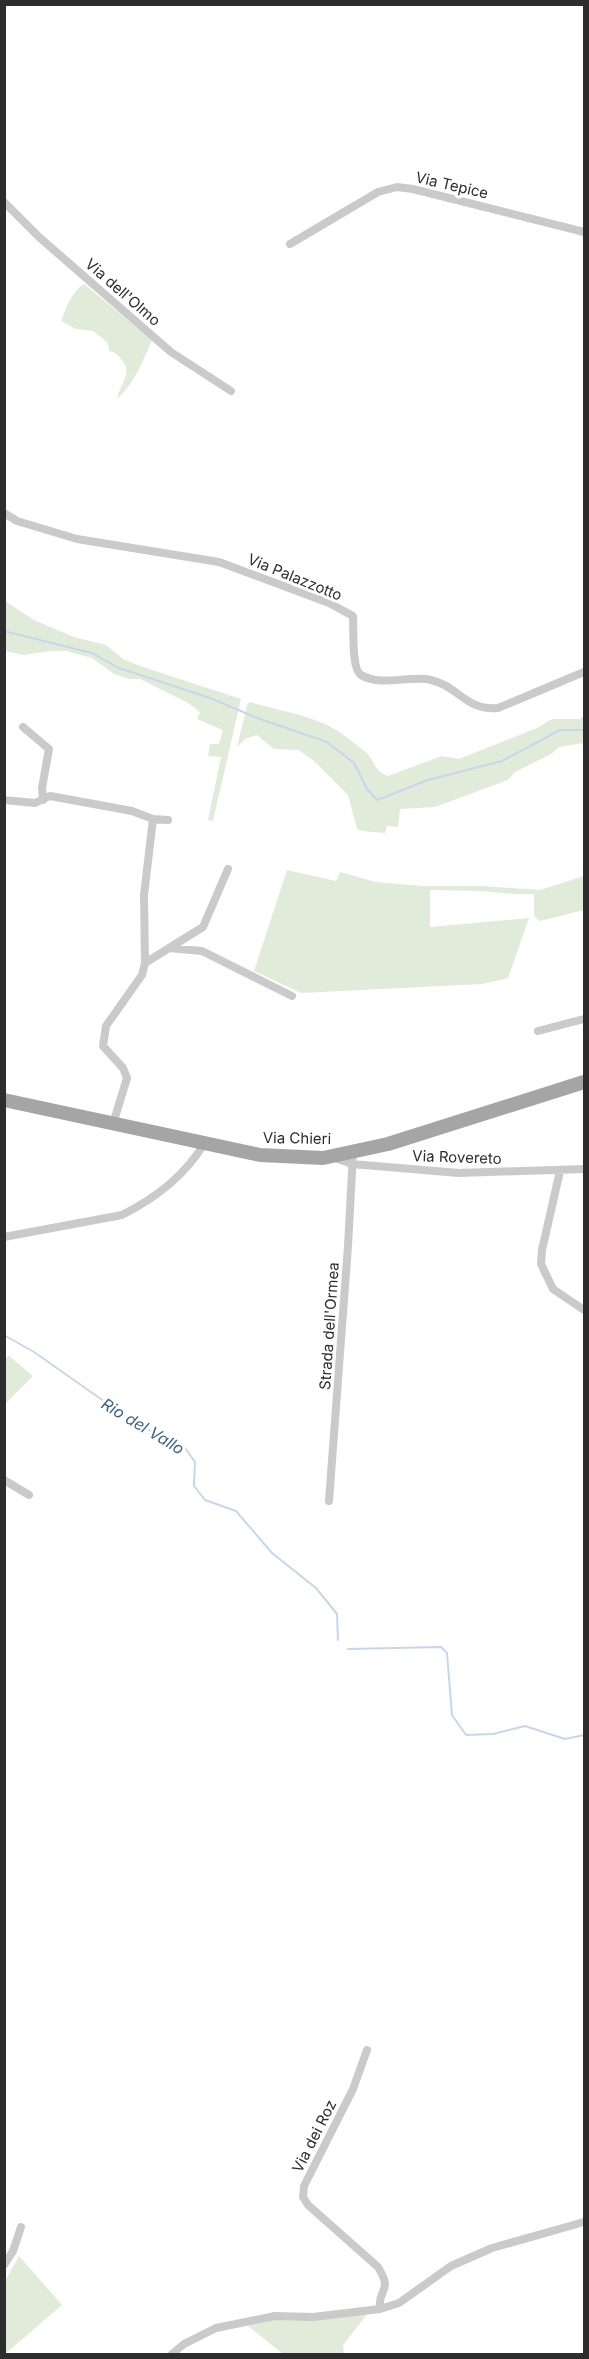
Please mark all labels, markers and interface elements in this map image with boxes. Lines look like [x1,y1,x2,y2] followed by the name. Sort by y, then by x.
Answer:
[414,167,490,203] street label: Via Tepice
[81,254,165,330] street label: Via dell'Olmo
[245,549,345,605] street label: Via Palazzotto
[263,1128,331,1148] street label: Via Chieri
[412,1146,502,1168] street label: Via Rovereto
[315,1262,343,1390] street label: Strada dell'Ormea
[98,1393,188,1459] water label: Rio del Vallo
[288,2097,340,2175] street label: Via dei Roz

